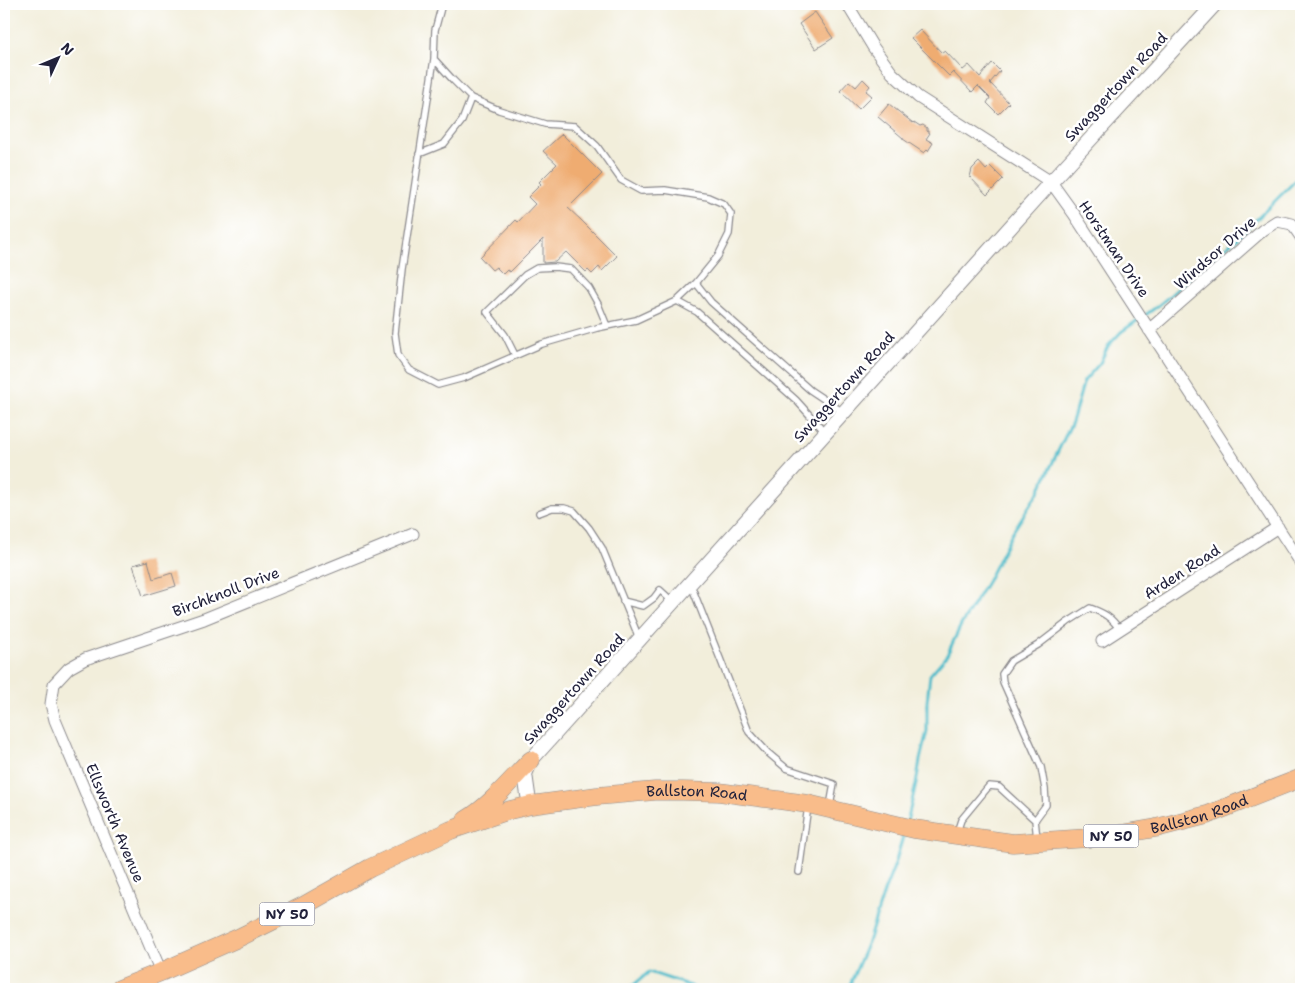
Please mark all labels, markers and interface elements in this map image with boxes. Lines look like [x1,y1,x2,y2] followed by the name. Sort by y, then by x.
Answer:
[1060,28,1172,146] street label: Swaggertown Road
[32,32,82,82] north arrow
[57,39,78,59] text: N
[1074,197,1154,301] street label: Horstman Drive
[1170,212,1260,294] street label: Windsor Drive
[789,327,899,447] street label: Swaggertown Road
[1140,540,1224,604] street label: Arden Road
[170,562,282,622] street label: Birchknoll Drive
[519,629,629,749] street label: Swaggertown Road
[81,760,149,886] street label: Ellsworth Avenue
[645,781,749,806] street label: Ballston Road
[1149,790,1251,839] street label: Ballston Road
[1084,824,1138,848] road number: NY 50
[260,902,314,926] road number: NY 50

